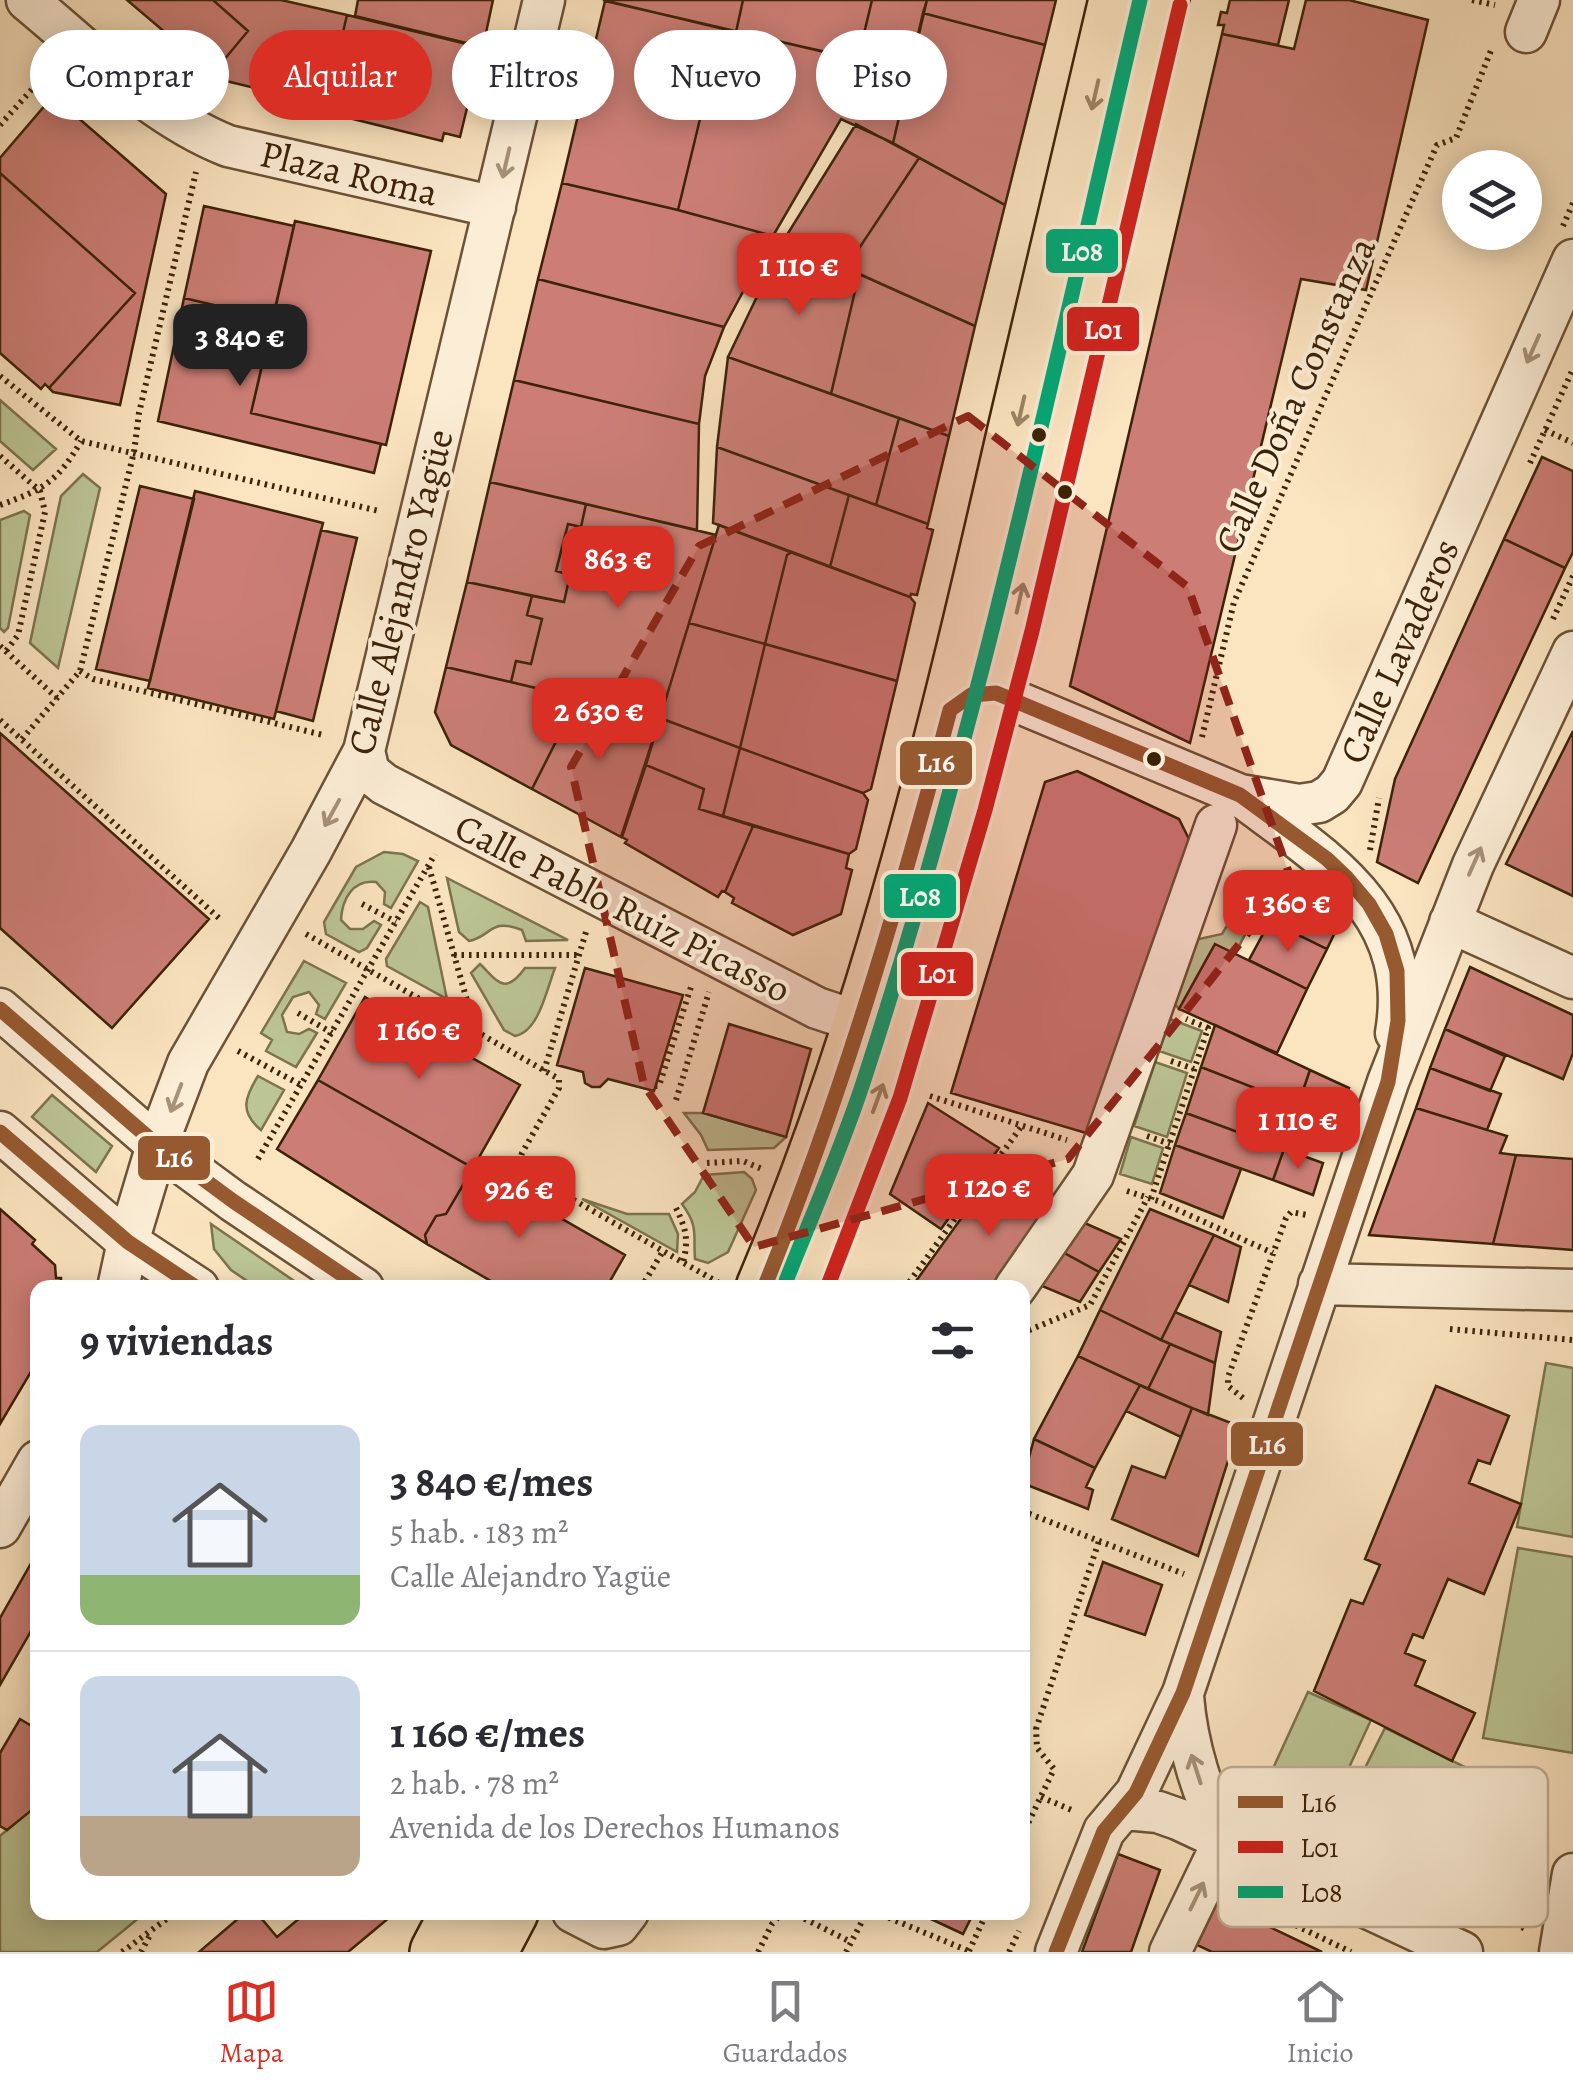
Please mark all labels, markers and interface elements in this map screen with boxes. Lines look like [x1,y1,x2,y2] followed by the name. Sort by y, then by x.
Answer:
[30,30,229,120] chip: Comprar
[249,30,432,120] chip: Alquilar
[452,30,614,120] chip: Filtros
[634,30,796,120] chip: Nuevo
[816,30,947,120] chip: Piso
[1085,78,1103,110] one-way arrow
[255,127,443,219] street label: Plaza Roma
[496,146,514,178] one-way arrow
[1442,150,1542,250] map controls
[1442,150,1542,250] button: layers
[1044,227,1120,275] line badge: L08
[1202,228,1388,561] street label: Calle Doña Constanza
[707,233,891,318] pin: 1 110 €
[1061,233,1103,271] text: L08
[759,243,839,287] text: 1 110 €
[148,304,332,389] pin: 3 840 €
[1065,305,1141,353] line badge: L01
[1084,311,1122,349] text: L01
[195,314,285,358] text: 3 840 €
[1523,333,1541,364] one-way arrow
[1011,394,1029,426] one-way arrow
[334,424,466,760] street label: Calle Alejandro Yagüe
[1029,425,1049,445] unlabelled marker
[1055,482,1075,502] unlabelled marker
[548,526,688,611] pin: 863 €
[1326,530,1472,772] street label: Calle Lavaderos
[584,536,652,580] text: 863 €
[1012,583,1030,615] one-way arrow
[507,678,691,763] pin: 2 630 €
[554,688,644,732] text: 2 630 €
[898,739,974,787] line badge: L16
[917,744,955,782] text: L16
[1144,749,1164,769] unlabelled marker
[322,798,342,828] one-way arrow
[446,801,800,1015] street label: Calle Pablo Ruiz Picasso
[1467,847,1486,877] one-way arrow
[1196,870,1380,955] pin: 1 360 €
[882,872,958,920] line badge: L08
[899,878,941,916] text: L08
[1245,880,1331,924] text: 1 360 €
[899,950,975,998] line badge: L01
[918,955,956,993] text: L01
[327,997,511,1082] pin: 1 160 €
[377,1007,461,1051] text: 1 160 €
[165,1082,183,1112] one-way arrow
[870,1084,888,1115] one-way arrow
[1206,1087,1390,1172] pin: 1 110 €
[1258,1097,1338,1141] text: 1 110 €
[136,1134,212,1182] line badge: L16
[155,1139,193,1177] text: L16
[897,1154,1081,1239] pin: 1 120 €
[449,1156,589,1241] pin: 926 €
[947,1164,1031,1208] text: 1 120 €
[484,1166,554,1210] text: 926 €
[80,1312,273,1369] text: 9 viviendas
[925,1313,980,1368] icon: filters
[1229,1420,1305,1468] line badge: L16
[1248,1426,1286,1464] text: L16
[390,1453,593,1510] text: 3 840 €/mes
[160,1465,280,1585] icon: home
[390,1510,568,1554] text: 5 hab. · 183 m²
[390,1554,671,1598] text: Calle Alejandro Yagüe
[390,1704,585,1761] text: 1 160 €/mes
[160,1716,280,1836] icon: home
[1185,1753,1203,1785] one-way arrow
[390,1761,559,1805] text: 2 hab. · 78 m²
[1218,1767,1548,1927] legend
[1300,1784,1337,1822] text: L16
[390,1805,840,1849] text: Avenida de los Derechos Humanos
[1300,1829,1339,1867] text: L01
[1300,1874,1343,1912] text: L08
[1188,1881,1207,1911] one-way arrow
[219,1974,284,2072] tab: Mapa
[723,1974,848,2072] tab: Guardados
[1287,1974,1354,2072] tab: Inicio

